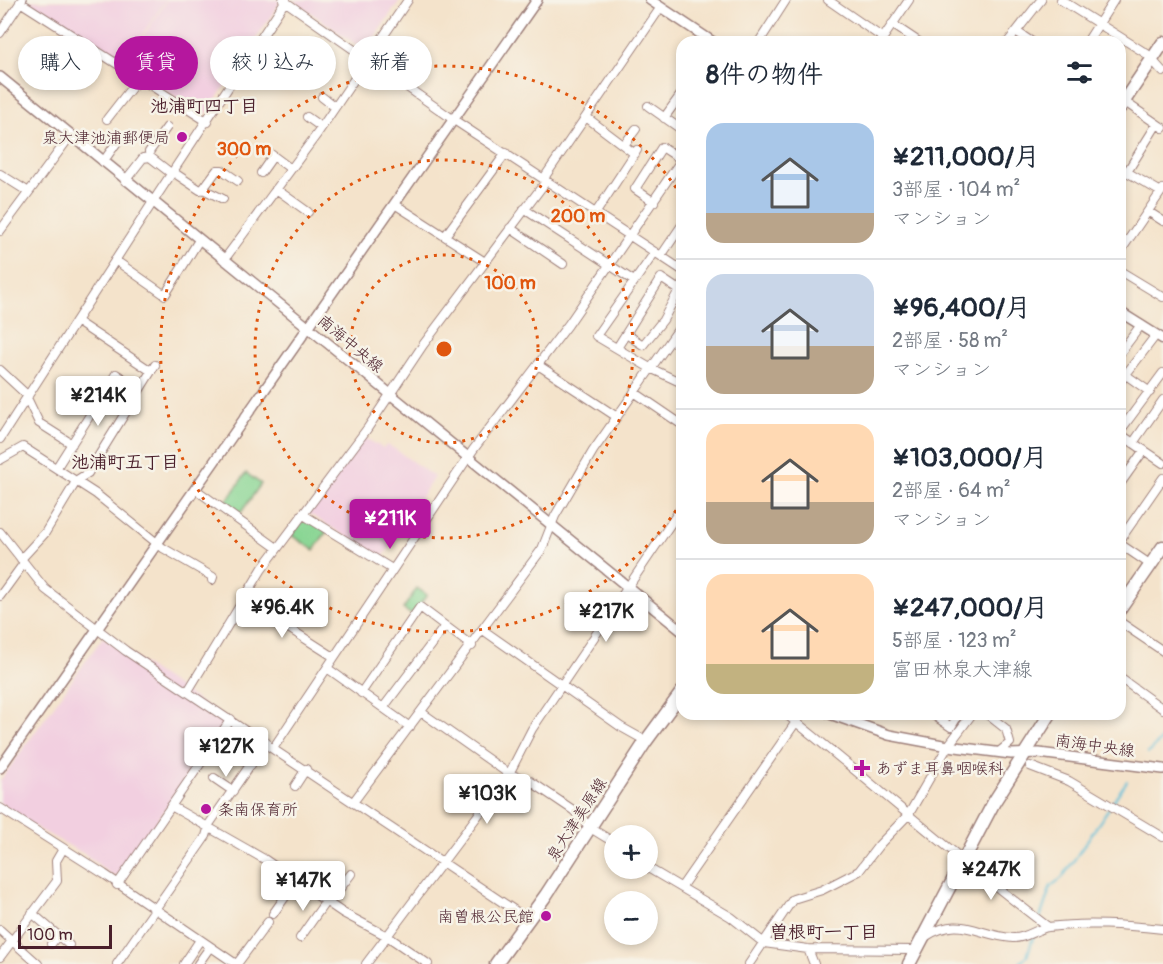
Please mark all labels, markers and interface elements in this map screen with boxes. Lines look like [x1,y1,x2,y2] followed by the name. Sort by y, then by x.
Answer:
[18,36,102,90] chip: 購入
[114,36,198,90] chip: 賃貸
[210,36,336,90] chip: 絞り込み
[348,36,432,90] chip: 新着
[1063,56,1096,89] icon: filters
[706,59,823,91] text: 8件の物件
[150,95,258,118] district label: 池浦町四丁目
[42,128,170,148] place label: 泉大津池浦郵便局
[175,130,189,144] marker: 泉大津池浦郵便局
[217,138,271,161] text: 300 m
[892,141,1040,173] text: ¥211,000/月
[754,147,826,219] icon: home
[892,177,1020,202] text: 3部屋 · 104 m²
[551,205,605,228] text: 200 m
[892,206,991,231] text: マンション
[484,272,536,295] text: 100 m
[892,292,1031,324] text: ¥96,400/月
[754,298,826,370] icon: home
[313,310,387,377] street label: 南海中央線
[892,328,1008,353] text: 2部屋 · 58 m²
[434,339,454,359] centre of rings
[892,357,991,382] text: マンション
[56,376,140,427] pin: ¥214K
[70,383,126,408] text: ¥214K
[892,442,1048,474] text: ¥103,000/月
[754,448,826,520] icon: home
[71,451,179,474] district label: 池浦町五丁目
[892,478,1011,503] text: 2部屋 · 64 m²
[348,499,432,550] pin: ¥211K
[364,506,416,531] text: ¥211K
[892,507,991,532] text: マンション
[233,588,331,639] pin: ¥96.4K
[564,592,648,643] pin: ¥217K
[892,592,1049,624] text: ¥247,000/月
[250,595,314,620] text: ¥96.4K
[754,598,826,670] icon: home
[578,599,634,624] text: ¥217K
[892,628,1016,653] text: 5部屋 · 123 m²
[892,657,1032,682] text: 富田林泉大津線
[184,727,268,778] pin: ¥127K
[1054,731,1136,761] street label: 南海中央線
[198,734,254,759] text: ¥127K
[853,759,871,777] marker: あずま耳鼻咽喉科
[876,759,1004,779] place label: あずま耳鼻咽喉科
[445,774,529,825] pin: ¥103K
[542,774,611,865] street label: 泉大津美原線
[458,781,516,806] text: ¥103K
[218,800,298,820] place label: 条南保育所
[199,802,213,816] marker: 条南保育所
[604,825,658,945] map controls
[604,825,658,879] button: +
[949,850,1033,901] pin: ¥247K
[961,857,1021,882] text: ¥247K
[261,861,345,912] pin: ¥147K
[275,868,331,893] text: ¥147K
[604,891,658,945] button: −
[438,907,534,927] place label: 南曽根公民館
[539,909,553,923] marker: 南曽根公民館
[770,921,878,944] district label: 曽根町一丁目
[18,922,112,950] scale bar
[27,925,73,945] text: 100 m

